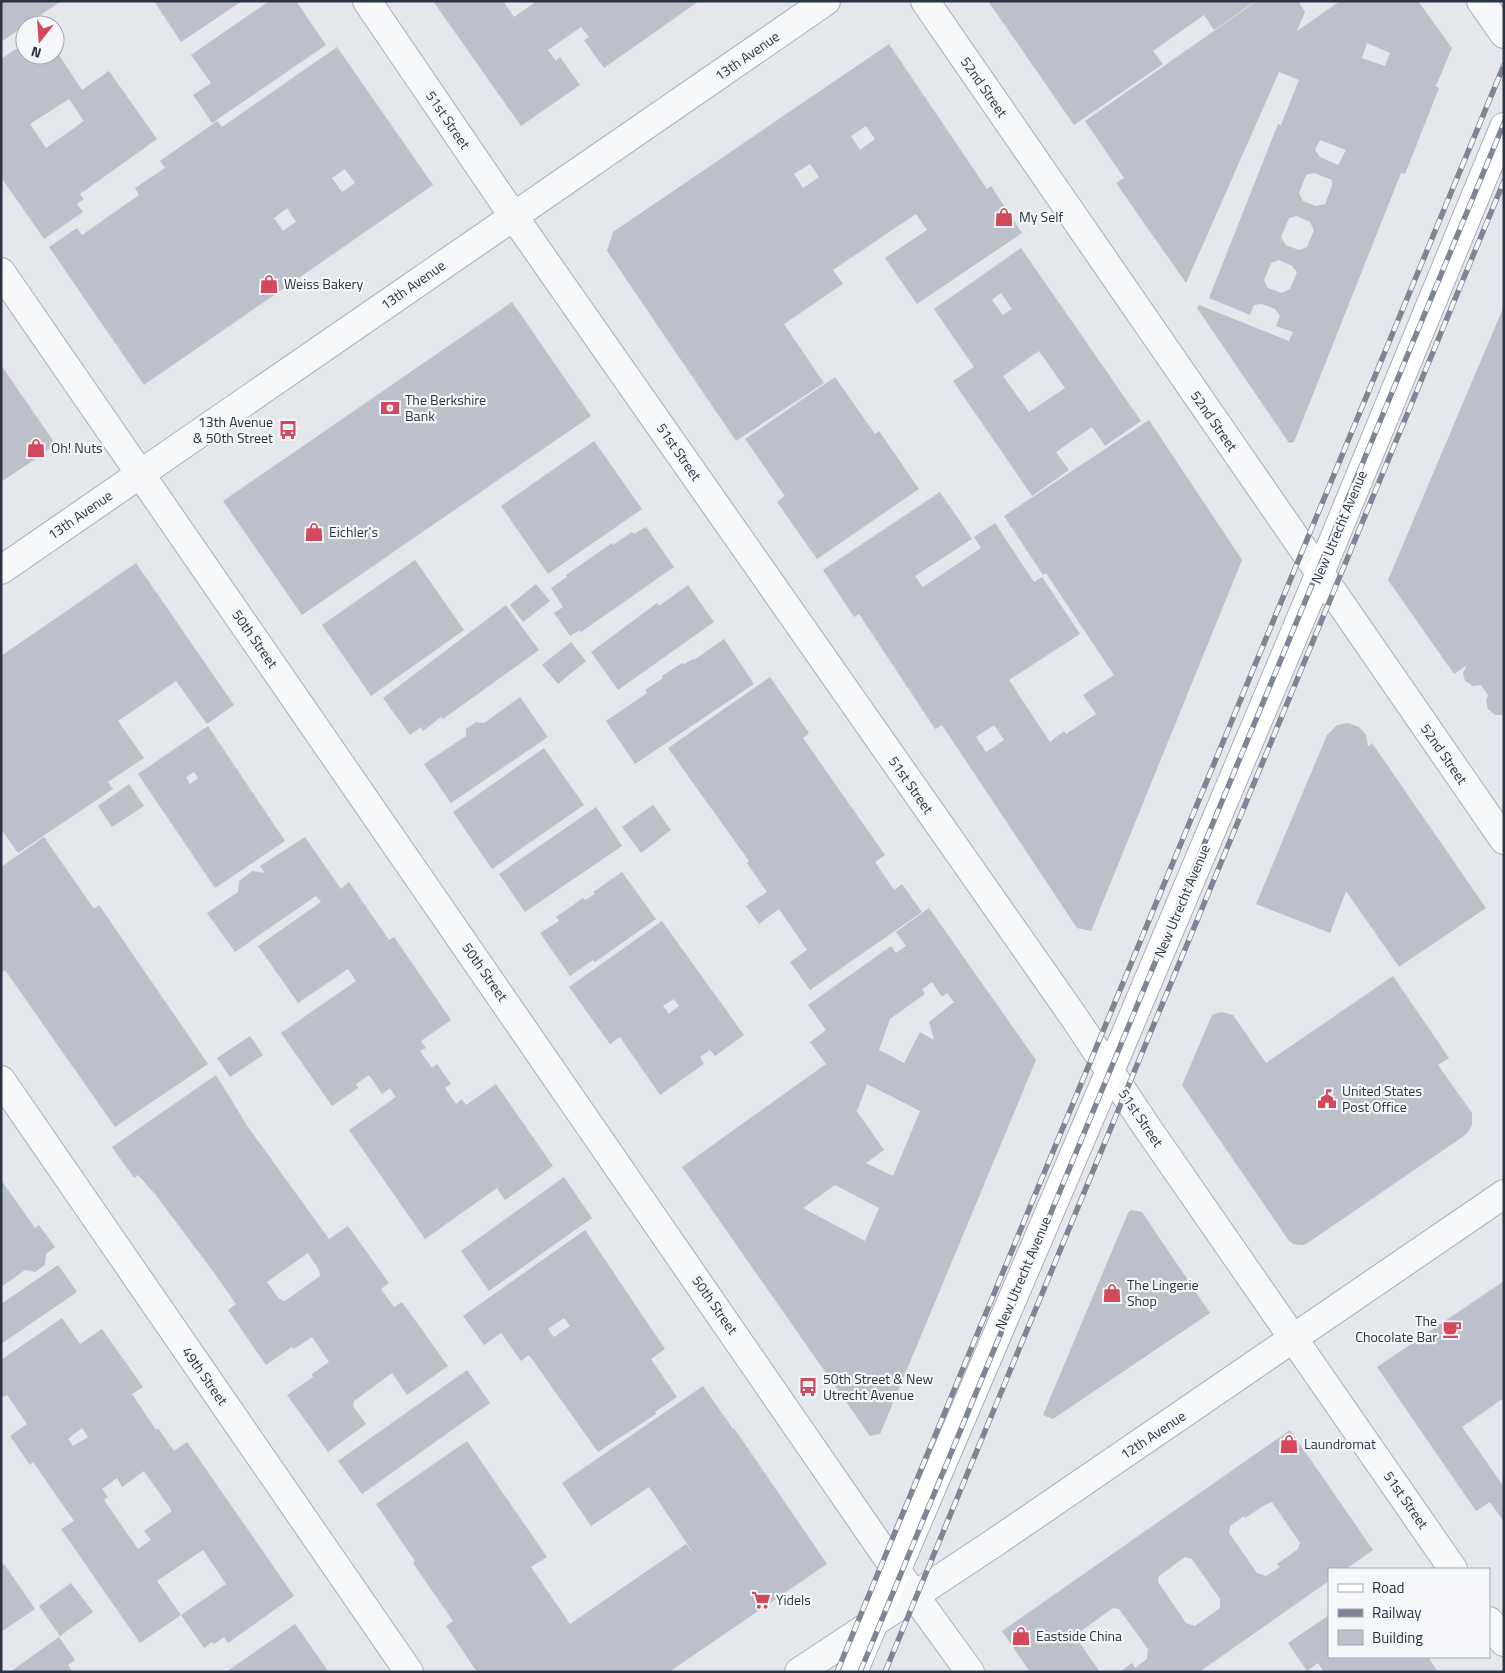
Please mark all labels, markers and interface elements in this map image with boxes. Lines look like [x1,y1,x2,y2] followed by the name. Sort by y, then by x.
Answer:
[15,15,65,65] north arrow
[710,25,783,86] street label: 13th Avenue
[28,41,44,64] text: N
[956,52,1013,121] street label: 52nd Street
[421,86,476,153] street label: 51st Street
[993,206,1015,228] shop icon: My Self
[1019,206,1063,227] place label: My Self
[376,254,449,315] street label: 13th Avenue
[258,273,280,295] shop icon: Weiss Bakery
[284,273,363,294] place label: Weiss Bakery
[1186,386,1243,455] street label: 52nd Street
[405,389,486,426] place label: The Berkshire Bank
[379,397,401,419] bank icon: The Berkshire Bank
[193,411,273,448] place label: 13th Avenue & 50th Street
[277,419,299,441] bus stop icon: 13th Avenue & 50th Street
[652,419,707,485] street label: 51st Street
[25,437,47,459] shop icon: Oh! Nuts
[51,437,103,458] place label: Oh! Nuts
[1305,467,1372,587] street label: New Utrecht Avenue
[43,484,116,545] street label: 13th Avenue
[303,521,325,543] shop icon: Eichler's
[329,521,378,542] place label: Eichler's
[228,605,283,672] street label: 50th Street
[1416,719,1473,788] street label: 52nd Street
[884,752,939,818] street label: 51st Street
[1148,841,1215,961] street label: New Utrecht Avenue
[458,938,513,1005] street label: 50th Street
[1342,1080,1422,1117] place label: United States Post Office
[1114,1084,1169,1151] street label: 51st Street
[1316,1088,1338,1110] public building icon: United States Post Office
[989,1213,1056,1333] street label: New Utrecht Avenue
[688,1271,743,1338] street label: 50th Street
[1127,1274,1199,1311] place label: The Lingerie Shop
[1101,1282,1123,1304] shop icon: The Lingerie Shop
[1355,1310,1437,1347] place label: The Chocolate Bar
[1441,1318,1463,1340] cafe icon: The Chocolate Bar
[178,1342,233,1409] street label: 49th Street
[823,1368,933,1405] place label: 50th Street & New Utrecht Avenue
[797,1376,819,1398] bus stop icon: 50th Street & New Utrecht Avenue
[1116,1405,1190,1464] street label: 12th Avenue
[1278,1433,1300,1455] shop icon: Laundromat
[1304,1433,1376,1454] place label: Laundromat
[1379,1467,1434,1533] street label: 51st Street
[1328,1568,1490,1658] legend
[1372,1576,1404,1599] text: Road
[750,1589,772,1611] supermarket icon: Yidels
[776,1589,811,1610] place label: Yidels
[1372,1601,1422,1624] text: Railway
[1010,1625,1032,1647] shop icon: Eastside China
[1036,1625,1122,1646] place label: Eastside China
[1372,1626,1423,1649] text: Building

